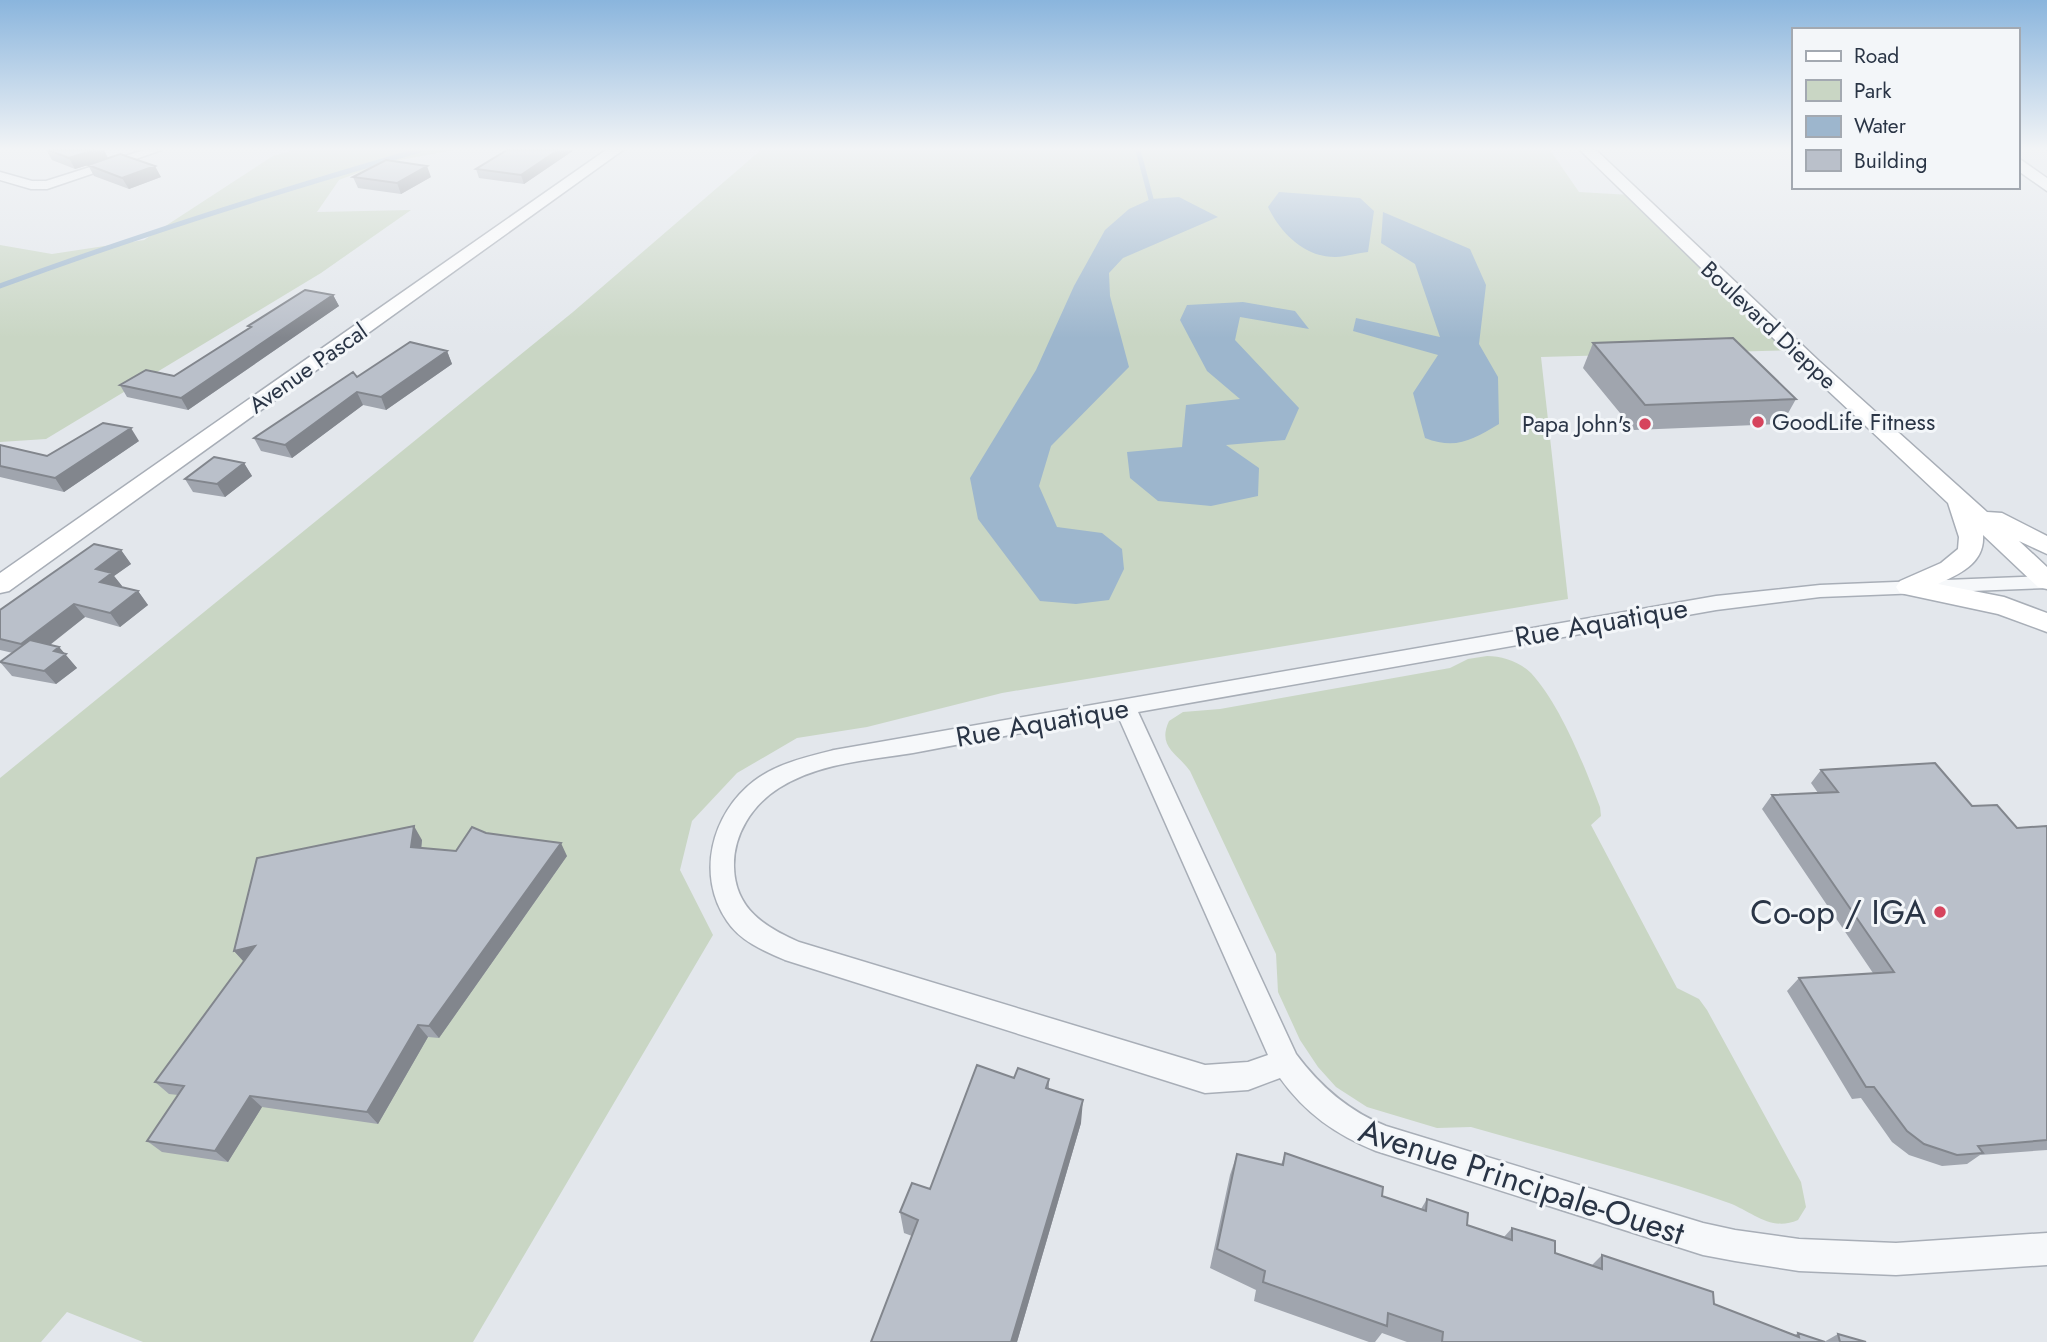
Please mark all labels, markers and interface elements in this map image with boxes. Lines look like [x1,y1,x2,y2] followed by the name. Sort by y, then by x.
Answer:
[1792,28,2019,189] legend
[1854,41,1899,71] text: Road
[1854,76,1892,106] text: Park
[1854,111,1907,141] text: Water
[1854,146,1927,176] text: Building
[1693,253,1845,397] street label: Boulevard Dieppe
[242,314,374,422] street label: Avenue Pascal
[1772,405,1935,439] place label: GoodLife Fitness
[1522,407,1631,441] place label: Papa John's
[1750,414,1766,430] marker: GoodLife Fitness
[1637,416,1653,432] marker: Papa John's
[1511,587,1691,658] street label: Rue Aquatique
[952,687,1132,758] street label: Rue Aquatique
[1750,889,1926,936] place label: Co-op / IGA
[1932,904,1948,920] marker: Co-op / IGA
[1353,1107,1691,1256] street label: Avenue Principale-Ouest

